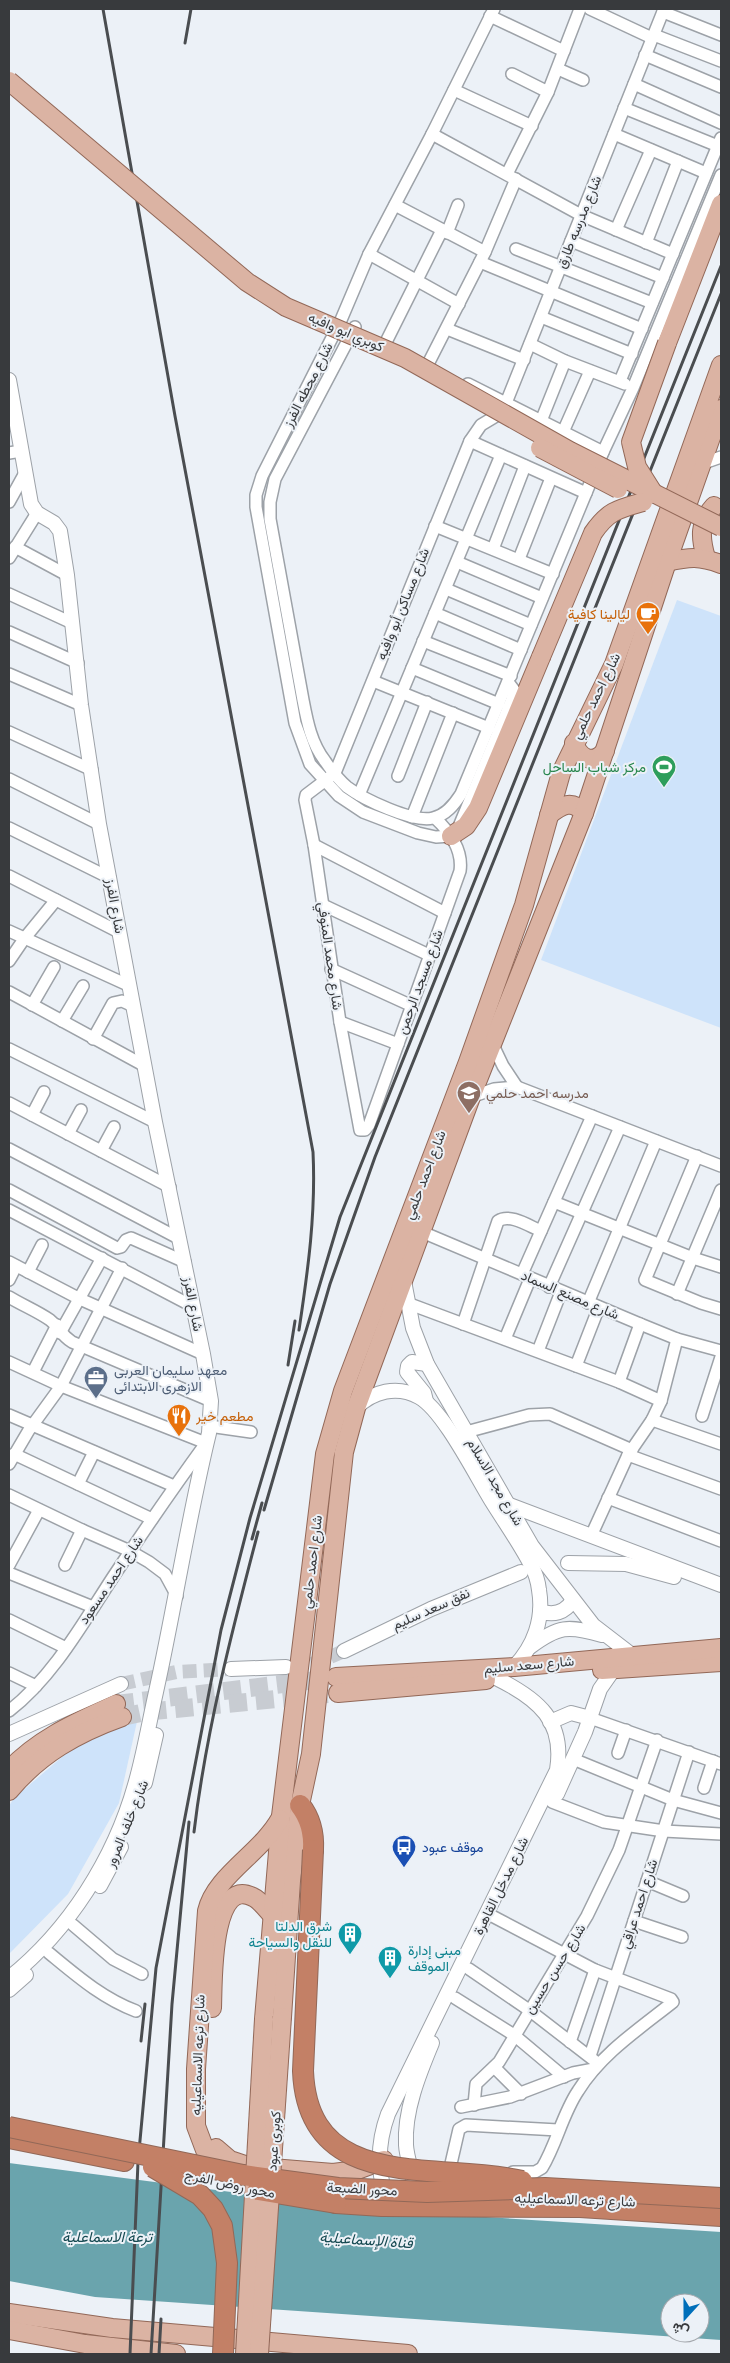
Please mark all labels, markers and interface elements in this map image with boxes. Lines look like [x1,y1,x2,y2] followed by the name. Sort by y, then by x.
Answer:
[553,173,607,272] street label: شارع مدرسه طارق
[305,308,386,358] street label: كوبري ابو وافيه
[279,340,338,432] street label: شارع محطه الفرز
[373,546,435,663] street label: شارع مساكن أبو وافيه
[635,601,661,635] cafe icon: ليالينا كافية
[568,606,630,623] place label: ليالينا كافية
[568,650,627,743] street label: شارع احمد حلمي
[651,754,677,788] sports icon: مركز شباب الساحل
[543,759,646,776] place label: مركز شباب الساحل
[100,876,128,935] street label: شارع الفرز
[311,901,346,1012] street label: شارع محمد المنوفي
[393,927,449,1037] street label: شارع مسجد الرحمن
[456,1080,482,1114] school or university icon: مدرسه احمد حلمي
[486,1085,589,1105] place label: مدرسه احمد حلمي
[400,1128,453,1223] street label: شارع احمد حلمي
[518,1267,622,1325] street label: شارع مصنع السماد
[177,1274,207,1333] street label: شارع الفرز
[114,1362,227,1395] place label: معهد سليمان العربى الازهرى الابتدائى
[83,1365,109,1399] office icon: معهد سليمان العربى الازهرى الابتدائى
[166,1403,192,1437] restaurant icon: مطعم خير
[195,1408,253,1425] place label: مطعم خير
[461,1435,527,1530] street label: شارع مجد الاسلام
[298,1514,329,1610] street label: شارع احمد حلمي
[75,1532,149,1629] street label: شارع احمد مسعود
[390,1584,472,1634] street label: نفق سعد سليم
[483,1653,575,1679] street label: شارع سعد سليم
[101,1778,154,1872] street label: شارع خلف المرور
[391,1834,417,1868] bus stop icon: موقف عبود
[470,1834,534,1939] street label: شارع مدخل القاهرة
[422,1839,484,1856] place label: موقف عبود
[616,1857,664,1952] street label: شارع احمد عراقي
[248,1918,332,1951] place label: شرق الدلتا للنقل والسياحة
[337,1921,363,1955] building icon: شرق الدلتا للنقل والسياحة
[521,1921,591,2018] street label: شارع حسن حسين
[408,1942,461,1975] place label: مبنى إدارة الموقف
[377,1945,403,1979] building icon: مبنى إدارة الموقف
[187,1994,211,2116] street label: شارع ترعه الاسماعيليه
[263,2110,285,2172] street label: كوبرى عبود
[183,2166,277,2204] street label: محور روض الفرج
[326,2179,398,2199] street label: محور الضبعة
[514,2189,636,2213] street label: شارع ترعه الاسماعيليه
[62,2228,154,2246] water label: ترعة الاسماعلية
[319,2228,414,2253] water label: قناة الإسماعيلية
[660,2293,710,2343] north arrow
[669,2319,691,2341] text: ش

